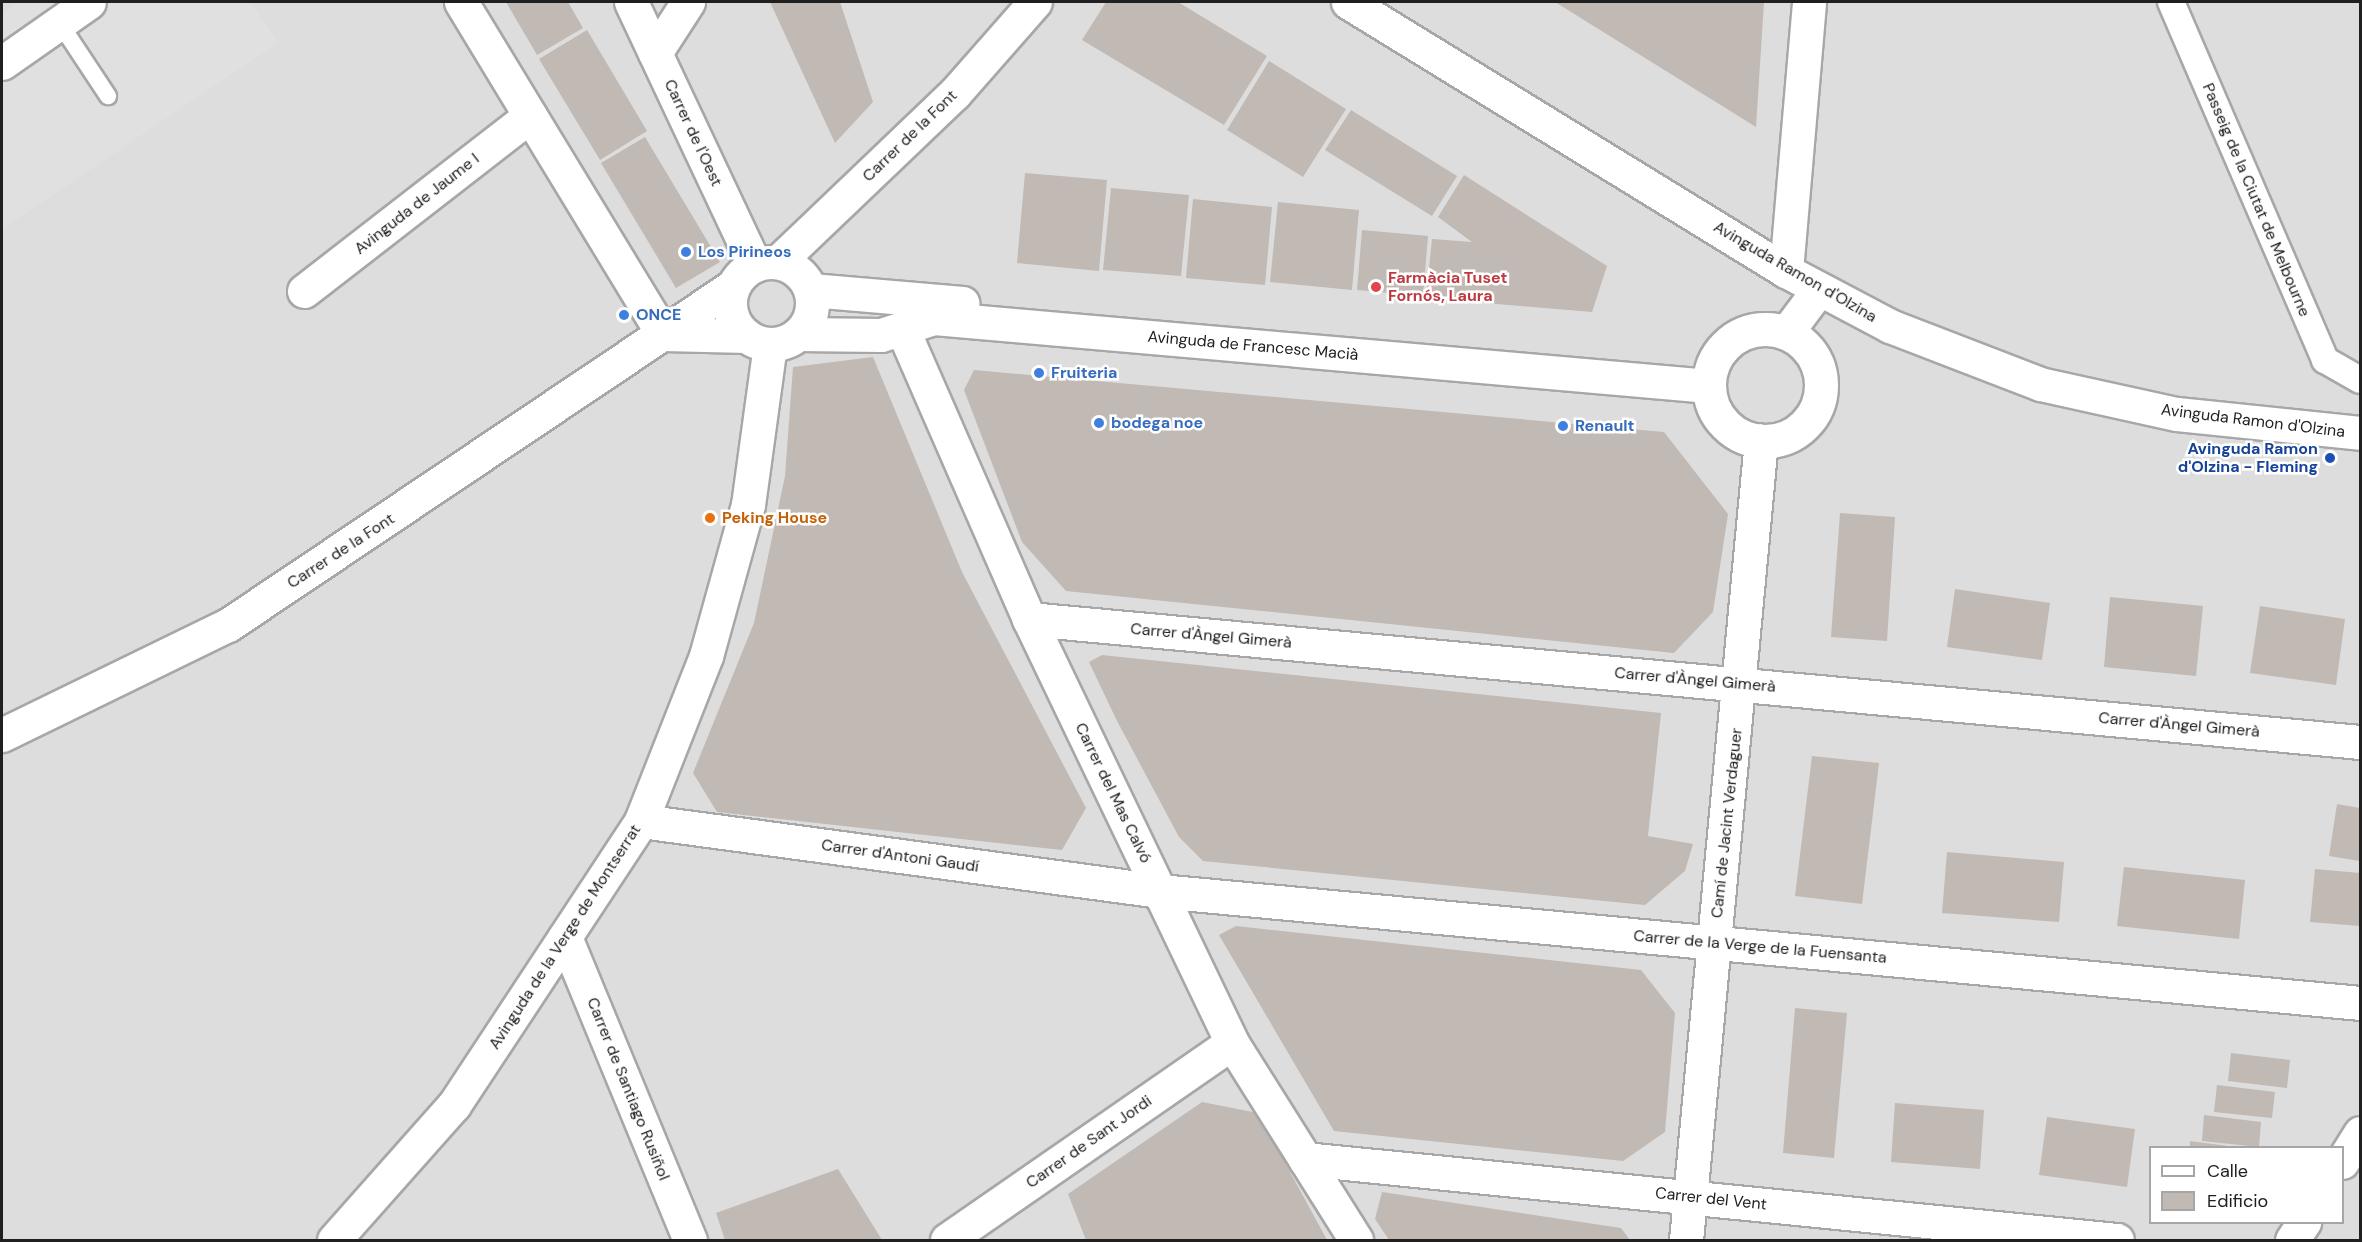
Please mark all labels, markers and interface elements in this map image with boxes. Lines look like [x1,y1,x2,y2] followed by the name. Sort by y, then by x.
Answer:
[660,76,726,190] street label: Carrer de l'Oest
[2198,80,2314,320] street label: Passeig de la Ciutat de Melbourne
[859,86,961,186] street label: Carrer de la Font
[351,149,483,259] street label: Avinguda de Jaume I
[1710,217,1880,327] street label: Avinguda Ramon d'Olzina
[698,242,792,262] place label: Los Pirineos
[679,245,693,259] marker: Los Pirineos
[1388,268,1507,306] place label: Farmàcia Tuset Fornós, Laura
[1369,280,1383,294] marker: Farmàcia Tuset Fornós, Laura
[636,305,681,325] place label: ONCE
[617,308,631,322] marker: ONCE
[1147,327,1359,365] street label: Avinguda de Francesc Macià
[1051,363,1117,383] place label: Fruiteria
[1032,366,1046,380] marker: Fruiteria
[2160,400,2346,442] street label: Avinguda Ramon d'Olzina
[1111,413,1203,433] place label: bodega noe
[1092,416,1106,430] marker: bodega noe
[1575,416,1635,436] place label: Renault
[1556,419,1570,433] marker: Renault
[2178,439,2318,477] place label: Avinguda Ramon d'Olzina - Fleming
[2323,451,2337,465] marker: Avinguda Ramon d'Olzina - Fleming
[722,508,827,528] place label: Peking House
[284,509,398,593] street label: Carrer de la Font
[703,511,717,525] marker: Peking House
[1130,619,1292,653] street label: Carrer d'Àngel Gimerà
[1614,663,1776,697] street label: Carrer d'Àngel Gimerà
[2098,708,2260,742] street label: Carrer d'Àngel Gimerà
[1071,720,1155,866] street label: Carrer del Mas Calvó
[1707,727,1747,919] street label: Camí de Jacint Verdaguer
[485,821,645,1053] street label: Avinguda de la Verge de Montserrat
[820,835,980,877] street label: Carrer d'Antoni Gaudí
[1633,926,1887,968] street label: Carrer de la Verge de la Fuensanta
[582,995,674,1183] street label: Carrer de Santiago Rusiñol
[1022,1091,1156,1193] street label: Carrer de Sant Jordi
[2149,1146,2344,1224] legend
[2207,1159,2248,1183] text: Calle
[1654,1184,1768,1214] street label: Carrer del Vent
[2207,1189,2268,1213] text: Edificio

